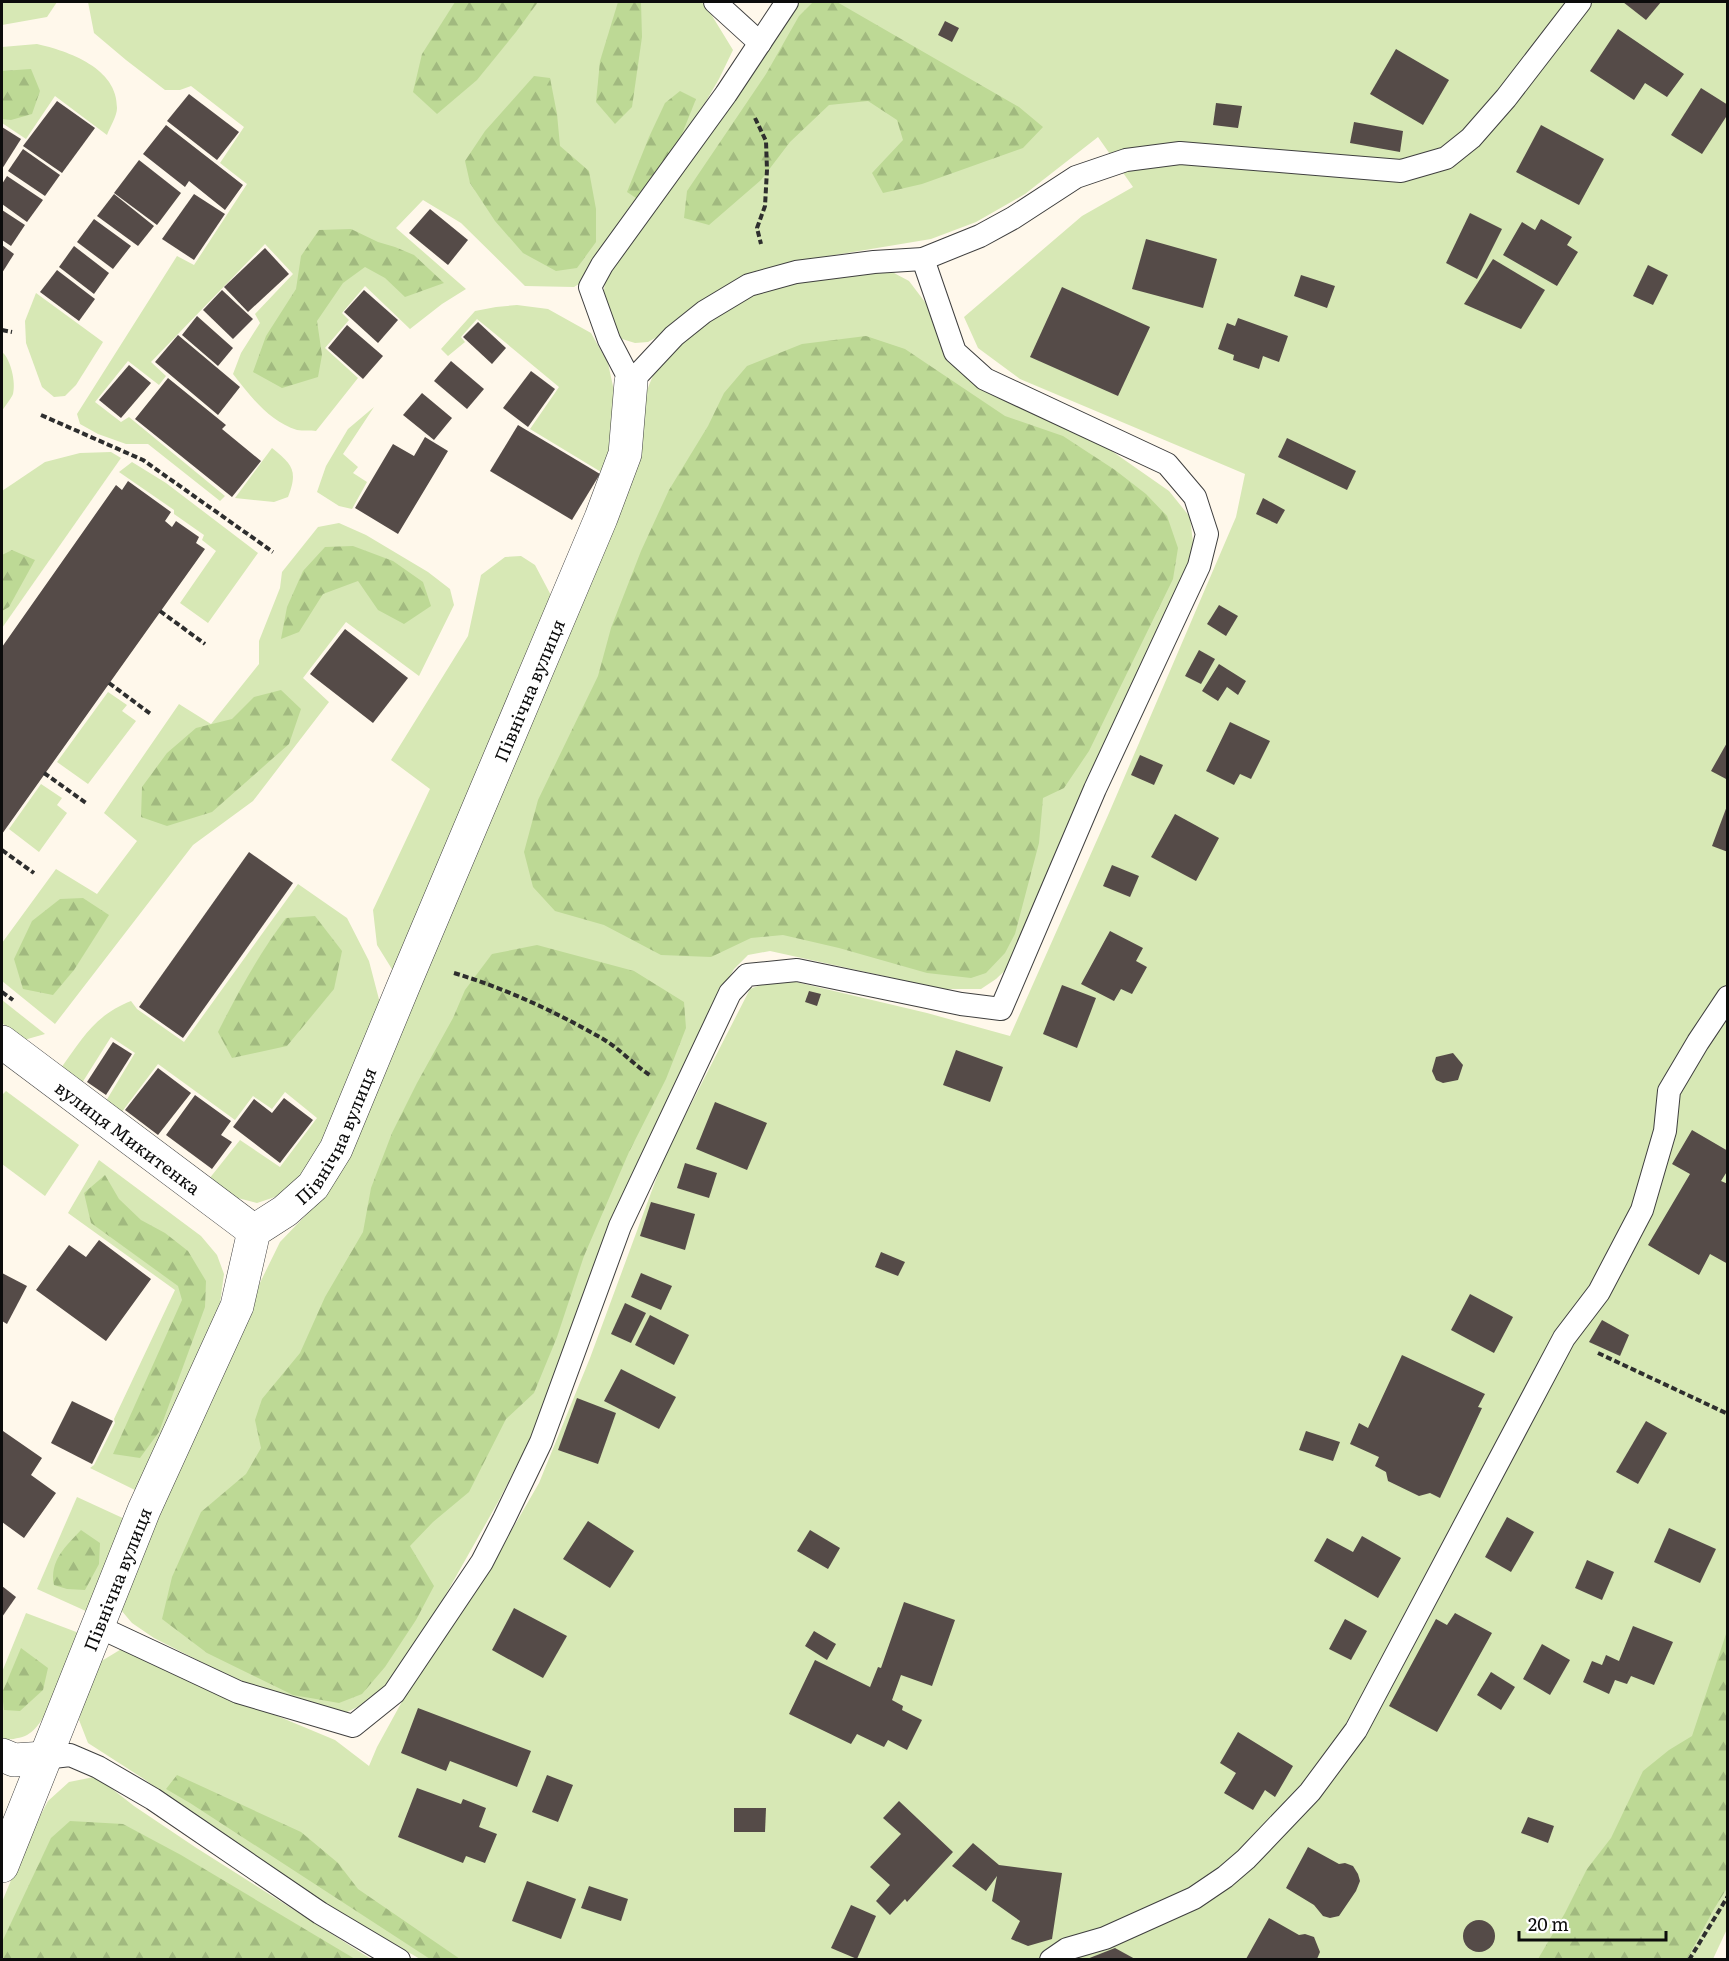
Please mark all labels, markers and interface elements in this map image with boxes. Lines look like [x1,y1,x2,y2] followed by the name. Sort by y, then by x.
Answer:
[486,614,570,766] street label: Північна вулиця
[288,1063,382,1210] street label: Північна вулиця
[50,1073,207,1201] street label: вулиця Микитенка
[76,1503,157,1655] street label: Північна вулиця
[1519,1904,1666,1942] scale bar
[1528,1910,1569,1937] text: 20 m

